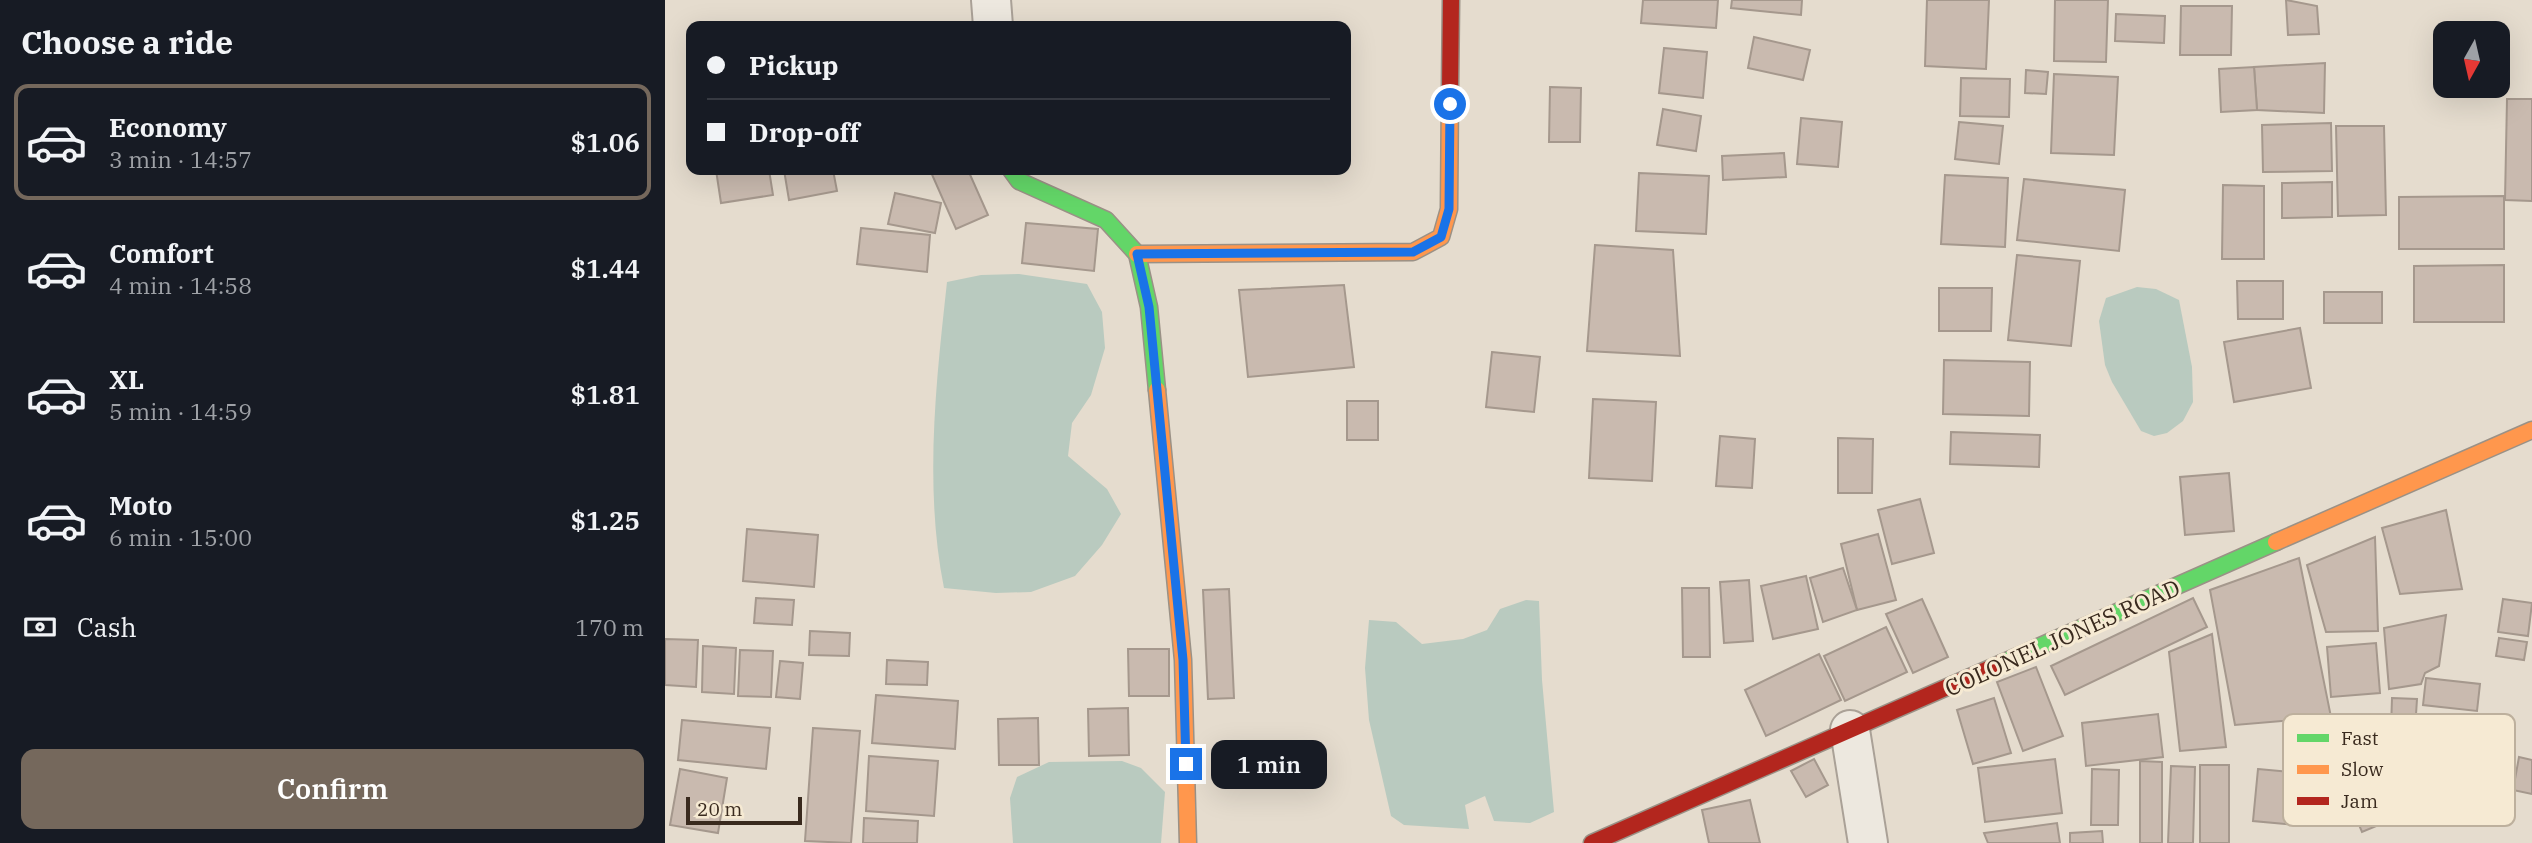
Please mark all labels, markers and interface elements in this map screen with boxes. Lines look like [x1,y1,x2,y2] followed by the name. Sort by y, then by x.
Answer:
[21,21,233,63] text: Choose a ride
[2433,21,2509,98] north arrow
[2433,21,2510,98] map controls
[749,48,839,82] text: Pickup
[1434,88,1466,120] route start
[109,110,227,144] text: Economy
[25,111,88,174] icon: car
[749,115,860,149] text: Drop-off
[571,125,640,159] text: $1.06
[109,144,252,174] text: 3 min · 14:57
[109,236,214,270] text: Comfort
[25,237,88,300] icon: car
[571,251,640,285] text: $1.44
[109,270,252,300] text: 4 min · 14:58
[109,362,144,396] text: XL
[25,363,88,426] icon: car
[571,377,640,411] text: $1.81
[109,396,252,426] text: 5 min · 14:59
[109,488,172,522] text: Moto
[25,489,88,552] icon: car
[571,503,640,537] text: $1.25
[109,522,252,552] text: 6 min · 15:00
[1940,572,2184,702] street label: COLONEL JONES ROAD
[21,608,59,646] icon: cash
[77,610,137,644] text: Cash
[575,612,644,642] text: 170 m
[2283,714,2515,826] legend
[2341,726,2379,750] text: Fast
[1211,740,1326,788] callout: 1 min
[1170,748,1202,780] route end
[21,749,644,829] button: Confirm
[1237,749,1301,779] text: 1 min
[2341,757,2383,781] text: Slow
[2341,789,2378,813] text: Jam
[686,794,801,826] scale bar
[697,797,742,821] text: 20 m

